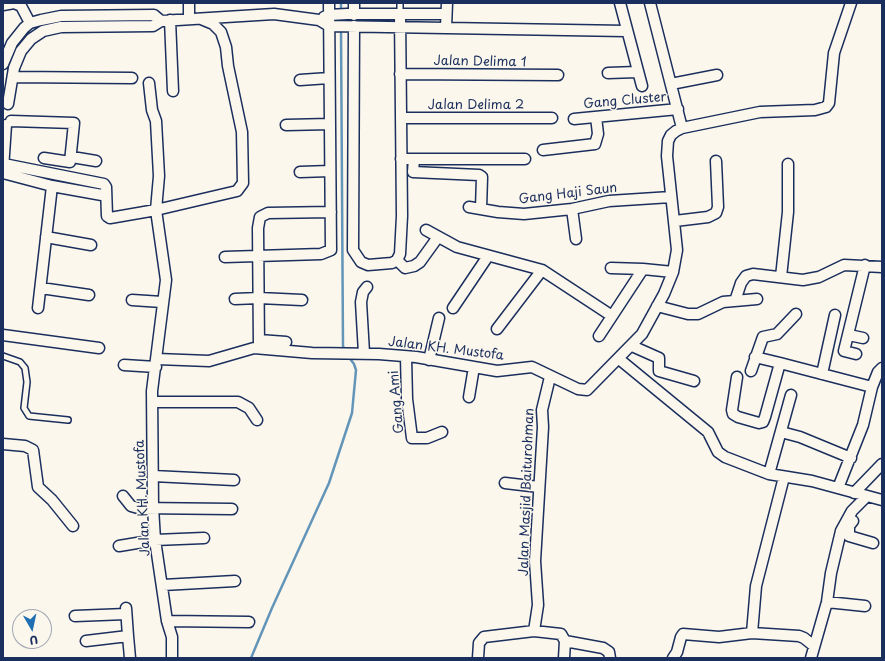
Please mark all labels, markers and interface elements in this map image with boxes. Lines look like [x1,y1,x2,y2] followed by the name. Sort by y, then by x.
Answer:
[433,53,527,71] street label: Jalan Delima 1
[583,90,667,112] street label: Gang Cluster
[428,97,524,113] street label: Jalan Delima 2
[518,180,618,208] street label: Gang Haji Saun
[387,334,505,364] street label: Jalan KH. Mustofa
[386,370,408,434] street label: Gang Ami
[516,408,538,576] street label: Jalan Masjid Baiturohman
[132,439,154,557] street label: Jalan KH. Mustofa
[12,609,52,649] north arrow
[28,631,39,649] text: U

